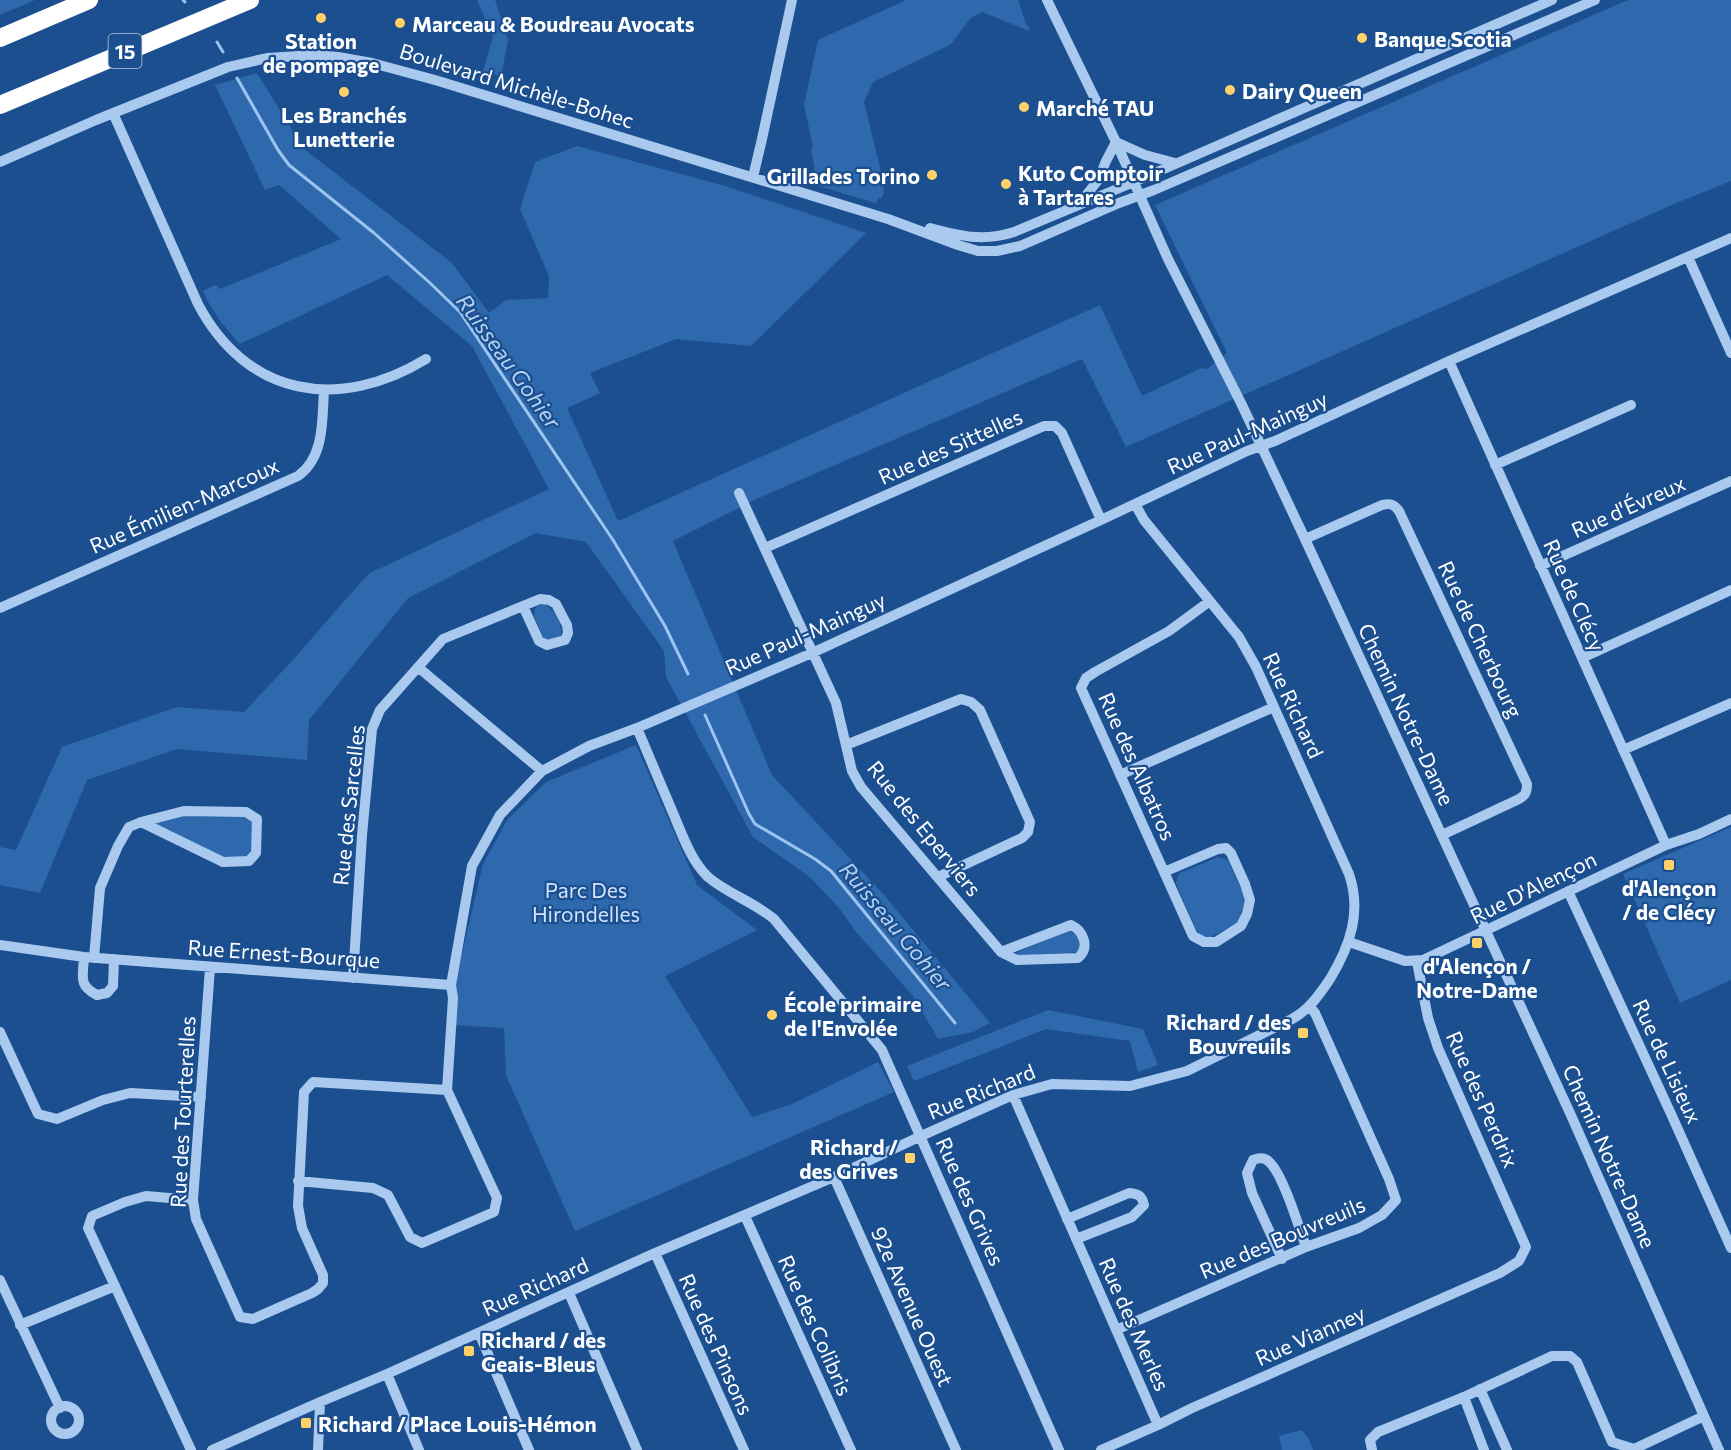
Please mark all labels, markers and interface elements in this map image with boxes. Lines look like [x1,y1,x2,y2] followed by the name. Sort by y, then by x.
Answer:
[314,11,328,25] marker: Station de pompage
[412,11,695,36] place label: Marceau & Boudreau Avocats
[393,16,407,30] marker: Marceau & Boudreau Avocats
[1374,26,1512,51] place label: Banque Scotia
[263,28,379,77] place label: Station de pompage
[1355,31,1369,45] marker: Banque Scotia
[108,34,142,68] road number: 15
[397,37,637,133] street label: Boulevard Michèle-Bohec
[1242,78,1362,103] place label: Dairy Queen
[1223,83,1237,97] marker: Dairy Queen
[337,85,351,99] marker: Les Branchés Lunetterie
[1036,95,1154,120] place label: Marché TAU
[1017,100,1031,114] marker: Marché TAU
[281,102,407,151] place label: Les Branchés Lunetterie
[1018,160,1163,209] place label: Kuto Comptoir à Tartares
[767,163,920,188] place label: Grillades Torino
[925,168,939,182] marker: Grillades Torino
[999,177,1013,191] marker: Kuto Comptoir à Tartares
[451,288,568,435] water label: Ruisseau Gohier
[1163,385,1331,479] street label: Rue Paul-Mainguy
[874,403,1026,489] street label: Rue des Sittelles
[86,452,282,558] street label: Rue Émilien-Marcoux
[1567,470,1689,542] street label: Rue d'Évreux
[1539,535,1611,655] street label: Rue de Clécy
[1434,557,1528,721] street label: Rue de Cherbourg
[721,586,889,680] street label: Rue Paul-Mainguy
[1354,619,1460,809] street label: Chemin Notre-Dame
[1259,648,1329,762] street label: Rue Richard
[1094,688,1182,844] street label: Rue des Albatros
[327,723,369,887] street label: Rue des Sarcelles
[863,755,987,901] street label: Rue des Eperviers
[1466,846,1600,928] street label: Rue D'Alençon
[834,856,959,997] water label: Ruisseau Gohier
[1662,858,1676,872] marker: d'Alençon / de Clécy
[1622,875,1716,924] place label: d'Alençon / de Clécy
[532,877,640,926] park label: Parc Des Hirondelles
[187,934,381,972] street label: Rue Ernest-Bourque
[1470,936,1484,950] marker: d'Alençon / Notre-Dame
[1416,953,1538,1002] place label: d'Alençon / Notre-Dame
[784,991,922,1040] place label: École primaire de l'Envolée
[1628,995,1708,1127] street label: Rue de Lisieux
[765,1008,779,1022] marker: École primaire de l'Envolée
[1166,1009,1291,1058] place label: Richard / des Bouvreuils
[164,1015,200,1209] street label: Rue des Tourterelles
[1296,1026,1310,1040] marker: Richard / des Bouvreuils
[1442,1027,1524,1171] street label: Rue des Perdrix
[924,1058,1038,1124] street label: Rue Richard
[1558,1061,1662,1251] street label: Chemin Notre-Dame
[932,1133,1010,1269] street label: Rue des Grives
[799,1134,898,1183] place label: Richard / des Grives
[903,1151,917,1165] marker: Richard / des Grives
[1196,1191,1368,1283] street label: Rue des Bouvreuils
[867,1223,959,1389] street label: 92e Avenue Ouest
[478,1251,592,1321] street label: Rue Richard
[774,1251,858,1399] street label: Rue des Colibris
[1094,1254,1176,1394] street label: Rue des Merles
[675,1270,759,1418] street label: Rue des Pinsons
[1251,1300,1369,1370] street label: Rue Vianney
[481,1327,606,1376] place label: Richard / des Geais-Bleus
[462,1344,476,1358] marker: Richard / des Geais-Bleus
[318,1411,597,1436] place label: Richard / Place Louis-Hémon
[299,1416,313,1430] marker: Richard / Place Louis-Hémon

